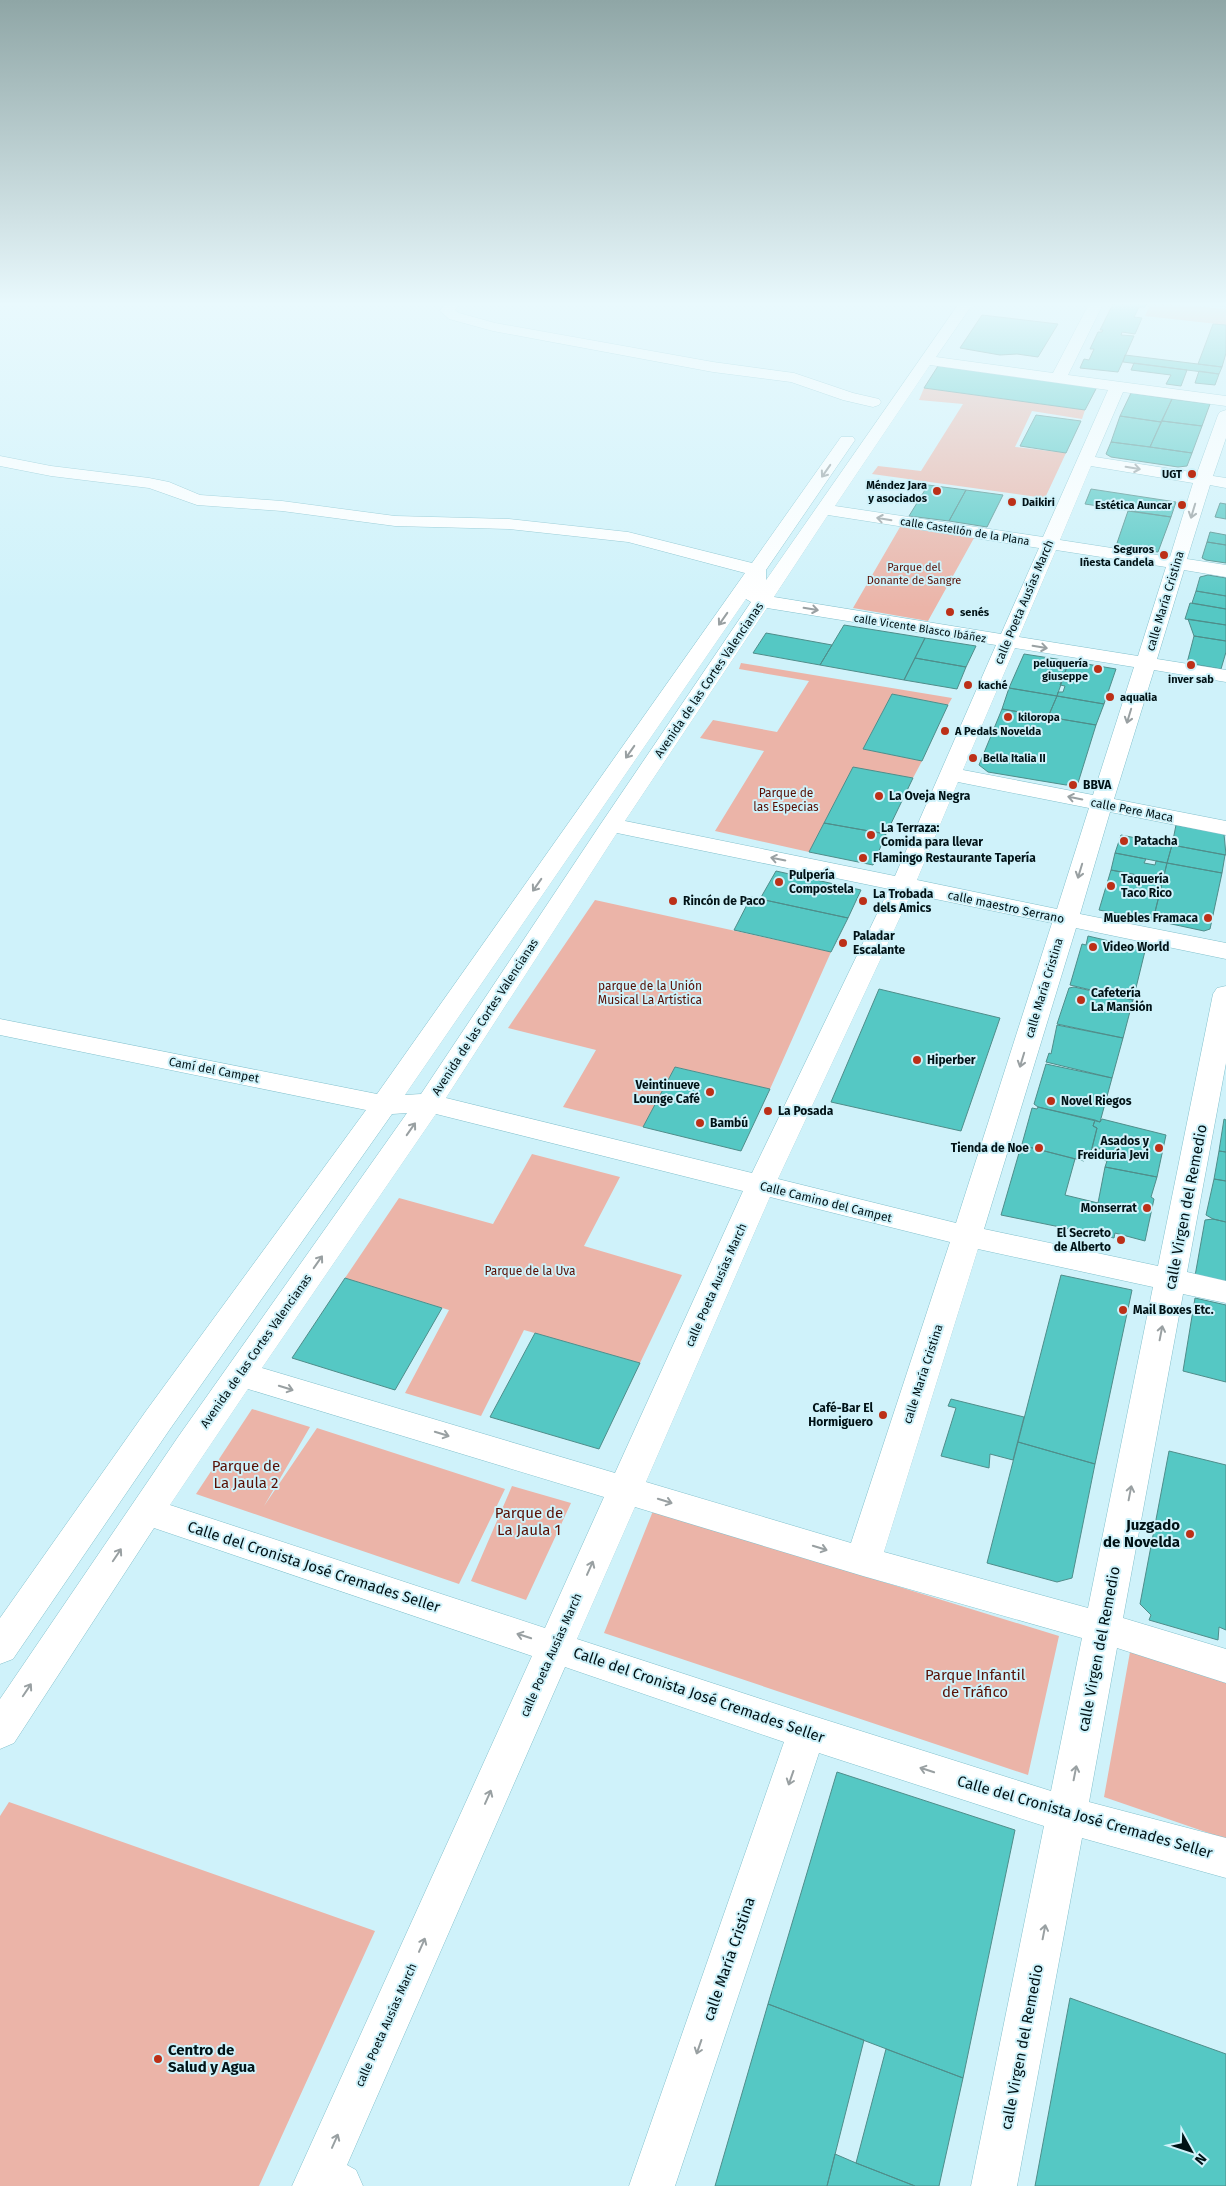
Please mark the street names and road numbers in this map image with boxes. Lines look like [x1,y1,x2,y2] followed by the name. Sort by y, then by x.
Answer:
[899,515,1031,548] street label: calle Castellón de la Plana
[991,538,1057,666] street label: calle Poeta Ausías March
[1143,549,1187,653] street label: calle María Cristina
[652,599,766,760] street label: Avenida de las Cortes Valencianas
[853,612,987,645] street label: calle Vicente Blasco Ibáñez
[1089,795,1175,825] street label: calle Pere Maca
[946,888,1066,926] street label: calle maestro Serrano
[429,936,541,1098] street label: Avenida de las Cortes Valencianas
[1022,936,1066,1040] street label: calle María Cristina
[168,1054,261,1086] street label: Camí del Campet
[1161,1123,1211,1291] street label: calle Virgen del Remedio
[759,1179,894,1225] street label: Calle Camino del Campet
[682,1221,750,1349] street label: calle Poeta Ausías March
[197,1271,315,1430] street label: Avenida de las Cortes Valencianas
[900,1323,946,1425] street label: calle María Cristina
[185,1518,443,1617] street label: Calle del Cronista José Cremades Seller
[1074,1565,1124,1733] street label: calle Virgen del Remedio
[517,1591,585,1719] street label: calle Poeta Ausías March
[571,1643,827,1747] street label: Calle del Cronista José Cremades Seller
[955,1772,1215,1862] street label: Calle del Cronista José Cremades Seller
[699,1895,759,2023] street label: calle María Cristina
[352,1961,420,2089] street label: calle Poeta Ausías March
[997,1963,1047,2131] street label: calle Virgen del Remedio

